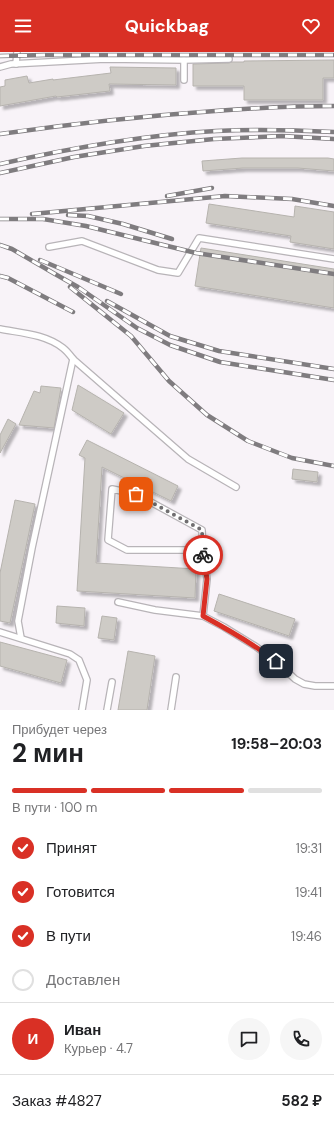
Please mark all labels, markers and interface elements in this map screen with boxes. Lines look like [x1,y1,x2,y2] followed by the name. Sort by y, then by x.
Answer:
[125,14,209,38] text: Quickbag
[12,15,34,37] icon: menu
[300,15,322,37] icon: heart
[119,477,153,511] pin
[125,483,147,505] icon: bag
[183,535,223,575] courier
[192,544,214,566] icon: bike
[259,644,293,678] pin
[265,650,287,672] icon: home
[12,721,107,738] text: Прибудет через
[231,734,322,754] text: 19:58–20:03
[12,736,84,770] text: 2 мин
[12,799,97,816] text: В пути · 100 m
[12,837,34,859] icon: check
[46,838,97,858] text: Принят
[296,840,322,857] text: 19:31
[12,881,34,903] icon: check
[46,882,115,902] text: Готовится
[295,884,322,901] text: 19:41
[12,925,34,947] icon: check
[46,926,91,946] text: В пути
[291,928,322,945] text: 19:46
[46,970,120,990] text: Доставлен
[228,1018,270,1060] button: chat
[280,1018,322,1060] button: phone
[64,1020,101,1040] text: Иван
[28,1029,38,1049] text: И
[64,1040,133,1057] text: Курьер · 4.7
[12,1091,102,1111] text: Заказ #4827
[281,1091,322,1111] text: 582 ₽

